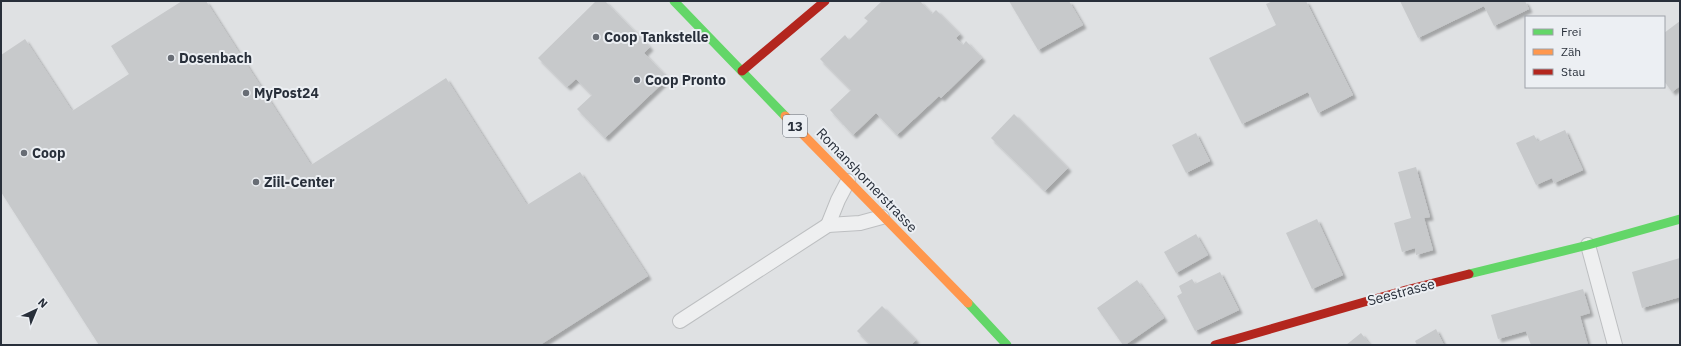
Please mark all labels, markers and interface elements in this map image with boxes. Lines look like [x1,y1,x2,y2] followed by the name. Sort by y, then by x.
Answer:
[1525,16,1665,88] legend
[1561,24,1581,39] text: Frei
[604,28,709,46] place label: Coop Tankstelle
[591,32,601,42] marker: Coop Tankstelle
[1561,44,1581,59] text: Zäh
[179,49,252,67] place label: Dosenbach
[166,53,176,63] marker: Dosenbach
[1561,64,1585,79] text: Stau
[645,71,726,89] place label: Coop Pronto
[632,75,642,85] marker: Coop Pronto
[254,84,319,102] place label: MyPost24
[241,88,251,98] marker: MyPost24
[783,115,807,137] road number: 13
[813,124,922,236] street label: Romanshornerstrasse
[32,144,65,162] place label: Coop
[19,148,29,158] marker: Coop
[264,173,335,191] place label: Ziil-Center
[251,177,261,187] marker: Ziil-Center
[1365,274,1437,310] street label: Seestrasse
[16,290,56,330] north arrow
[35,295,51,311] text: N

